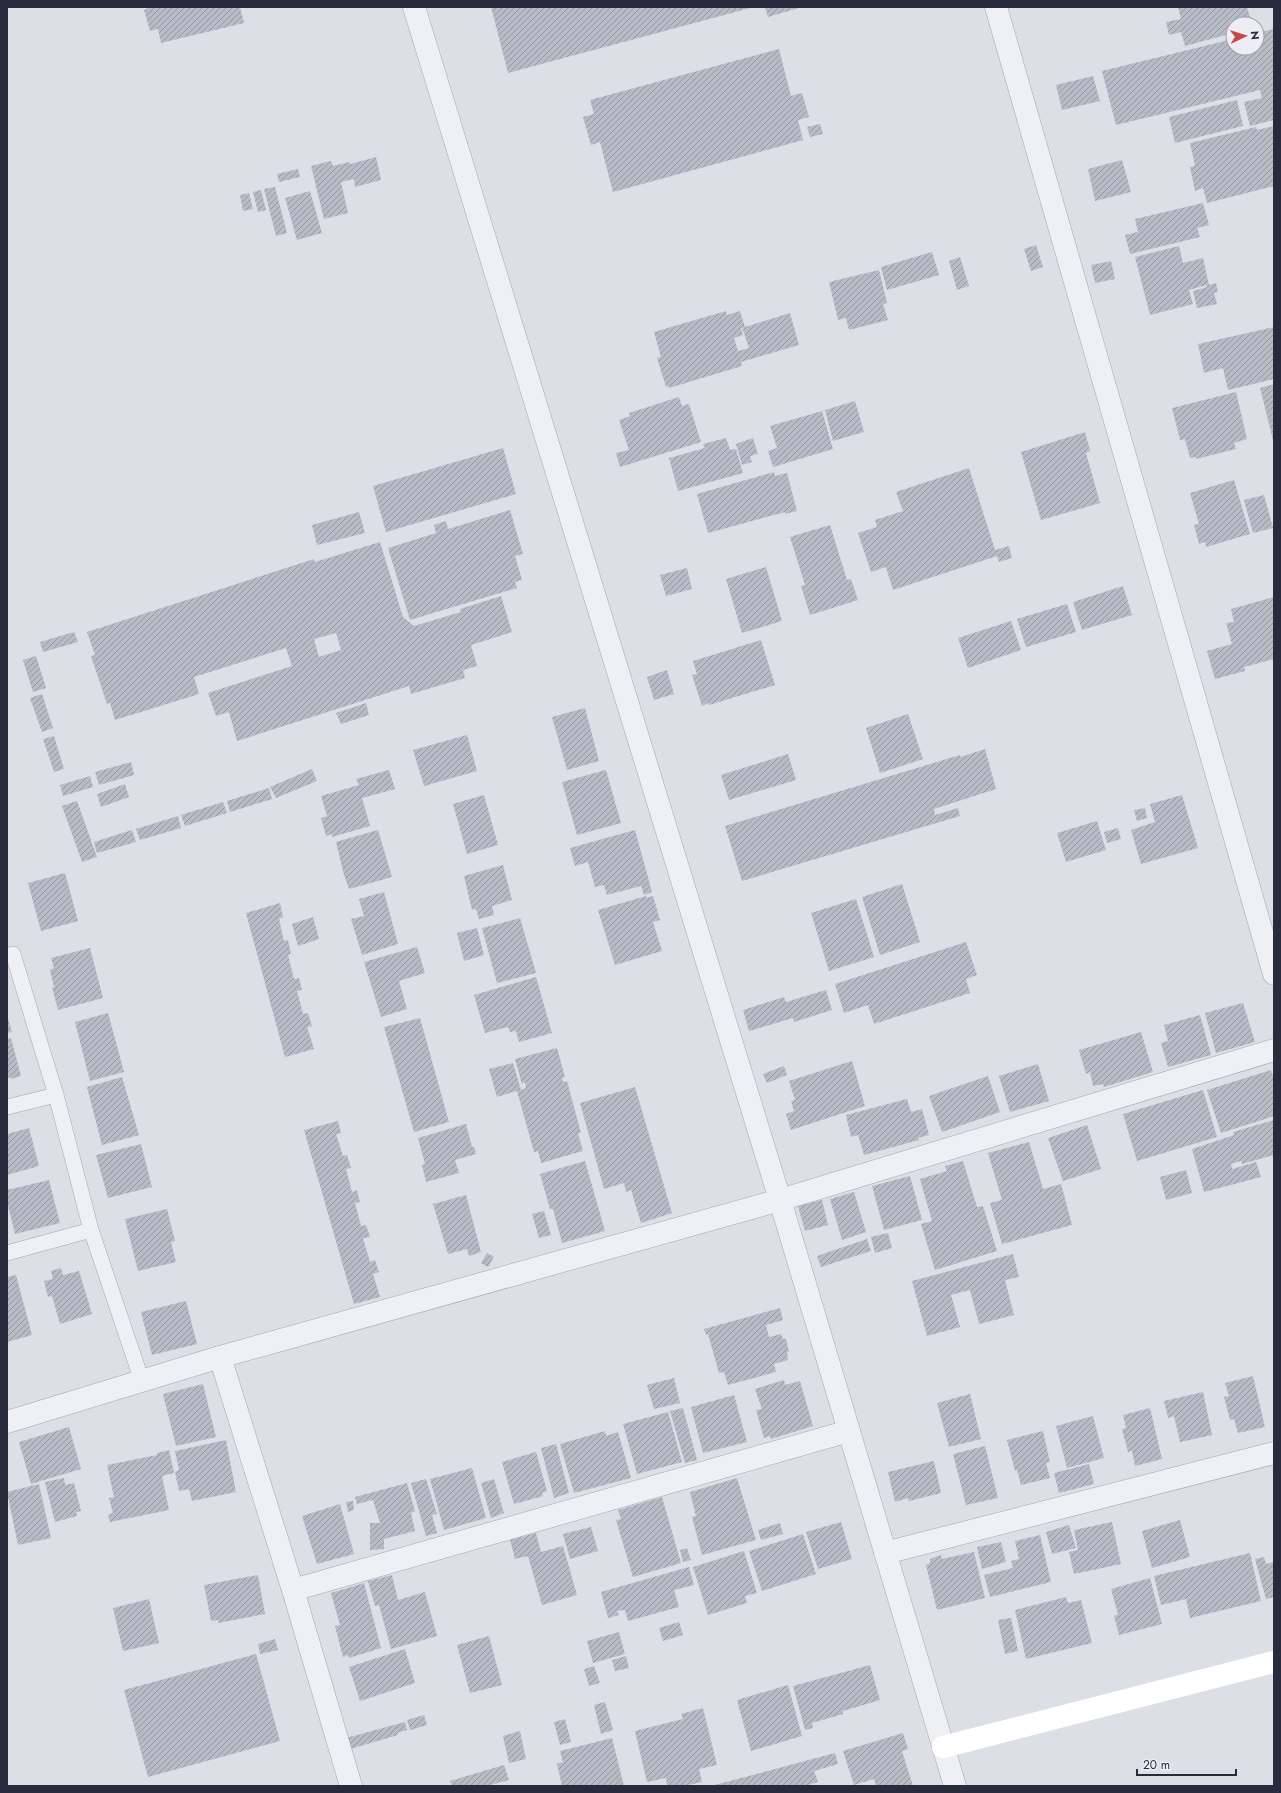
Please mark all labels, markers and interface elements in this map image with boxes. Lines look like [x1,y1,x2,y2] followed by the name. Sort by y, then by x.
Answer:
[1225,16,1265,56] north arrow
[1247,30,1263,40] text: N
[1137,1751,1236,1777] scale bar
[1143,1756,1170,1774] text: 20 m

